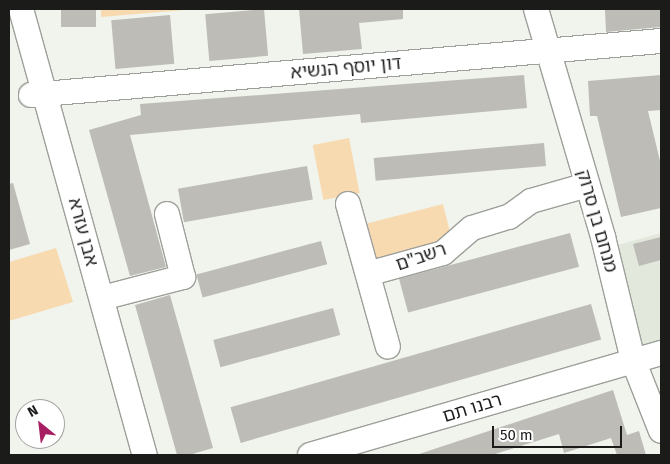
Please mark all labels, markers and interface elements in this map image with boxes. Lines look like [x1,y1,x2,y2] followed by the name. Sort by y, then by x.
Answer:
[290,52,402,84] street label: דון יוסף הנשיא
[572,167,622,275] street label: מנחם בן סרוק
[64,196,102,268] street label: אבן עזרא
[393,238,449,276] street label: רשב"ם
[440,389,504,427] street label: רבנו תם
[15,399,65,449] north arrow
[25,402,41,421] text: N
[495,416,625,448] scale bar
[500,426,533,444] text: 50 m

